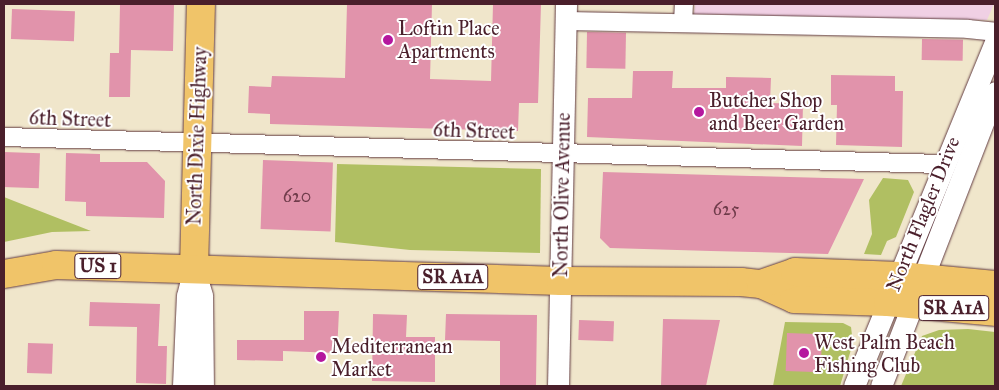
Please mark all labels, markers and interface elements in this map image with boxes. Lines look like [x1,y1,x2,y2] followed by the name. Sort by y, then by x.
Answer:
[398,16,499,63] place label: Loftin Place Apartments
[382,34,394,46] marker: Loftin Place Apartments
[182,46,212,226] street label: North Dixie Highway
[709,88,844,135] place label: Butcher Shop and Beer Garden
[28,106,112,132] street label: 6th Street
[693,106,705,118] marker: Butcher Shop and Beer Garden
[549,112,575,278] street label: North Olive Avenue
[432,118,516,144] street label: 6th Street
[881,133,965,295] street label: North Flagler Drive
[283,185,311,207] house number: 620
[713,198,739,220] house number: 625
[74,250,122,282] road number: US 1
[417,260,489,294] road number: SR A1A
[918,292,990,324] road number: SR A1A
[814,330,955,377] place label: West Palm Beach Fishing Club
[331,334,452,381] place label: Mediterranean Market
[798,347,810,359] marker: West Palm Beach Fishing Club
[315,351,327,363] marker: Mediterranean Market

